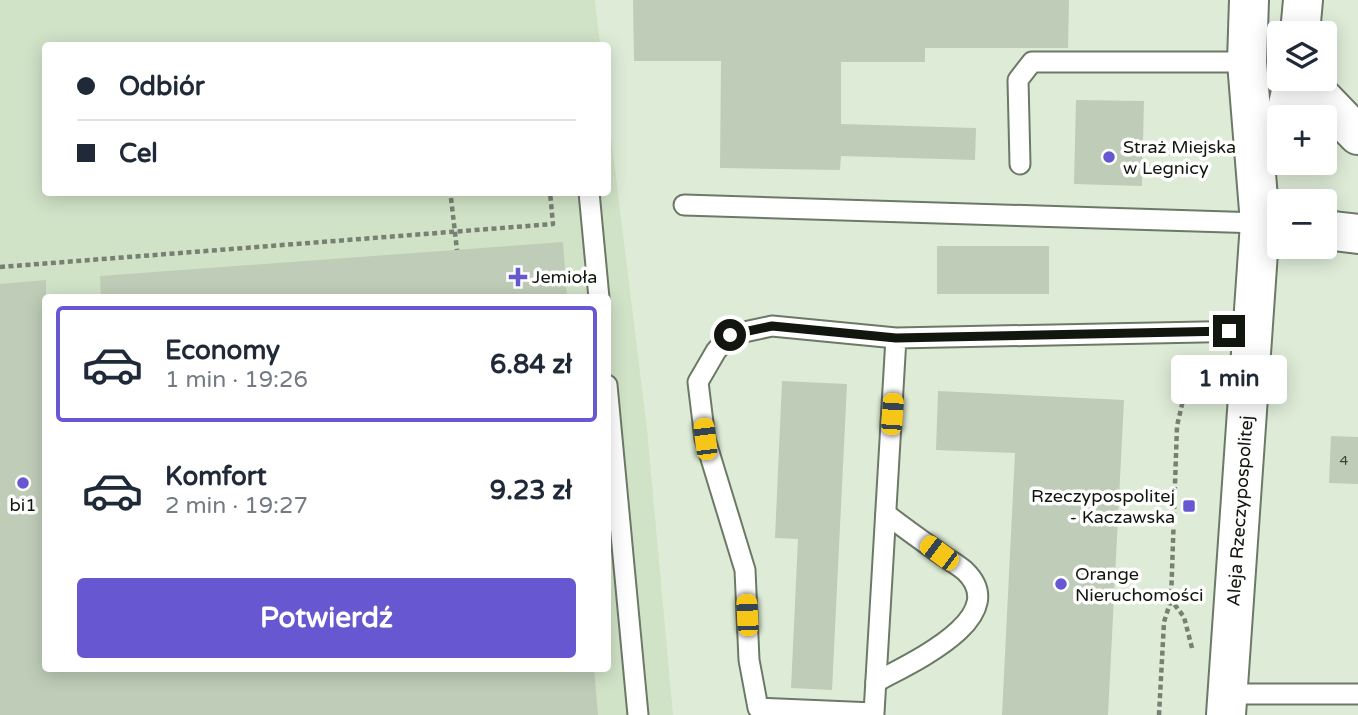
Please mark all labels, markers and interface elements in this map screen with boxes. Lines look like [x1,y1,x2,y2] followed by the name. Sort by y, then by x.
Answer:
[1267,21,1337,259] map controls
[1267,21,1337,91] button: layers
[119,71,205,102] text: Odbiór
[1267,105,1337,175] button: +
[1123,136,1236,179] place label: Straż Miejska w Legnicy
[119,138,158,169] text: Cel
[1101,149,1117,165] marker: Straż Miejska w Legnicy
[1267,189,1337,259] button: −
[532,266,597,288] place label: Jemioła
[510,269,526,285] marker: Jemioła
[1213,315,1245,347] route end
[714,319,746,351] route start
[81,333,144,396] icon: car
[165,335,280,366] text: Economy
[490,349,572,380] text: 6.84 zł
[1171,356,1287,404] callout: 1 min
[1198,365,1260,393] text: 1 min
[165,366,308,394] text: 1 min · 19:26
[881,392,904,436] car
[1222,415,1258,607] street label: Aleja Rzeczypospolitej
[693,417,718,461] car
[1340,452,1349,469] house number: 4
[81,459,144,522] icon: car
[165,461,267,492] text: Komfort
[15,475,31,491] marker: bi1
[490,475,572,506] text: 9.23 zł
[1031,485,1175,528] place label: Rzeczypospolitej - Kaczawska
[165,492,308,520] text: 2 min · 19:27
[9,494,37,516] place label: bi1
[1181,498,1197,514] marker: Rzeczypospolitej - Kaczawska
[916,532,963,574] car
[1075,563,1203,606] place label: Orange Nieruchomości
[1053,576,1069,592] marker: Orange Nieruchomości
[77,578,576,658] button: Potwierdź
[736,593,759,637] car

